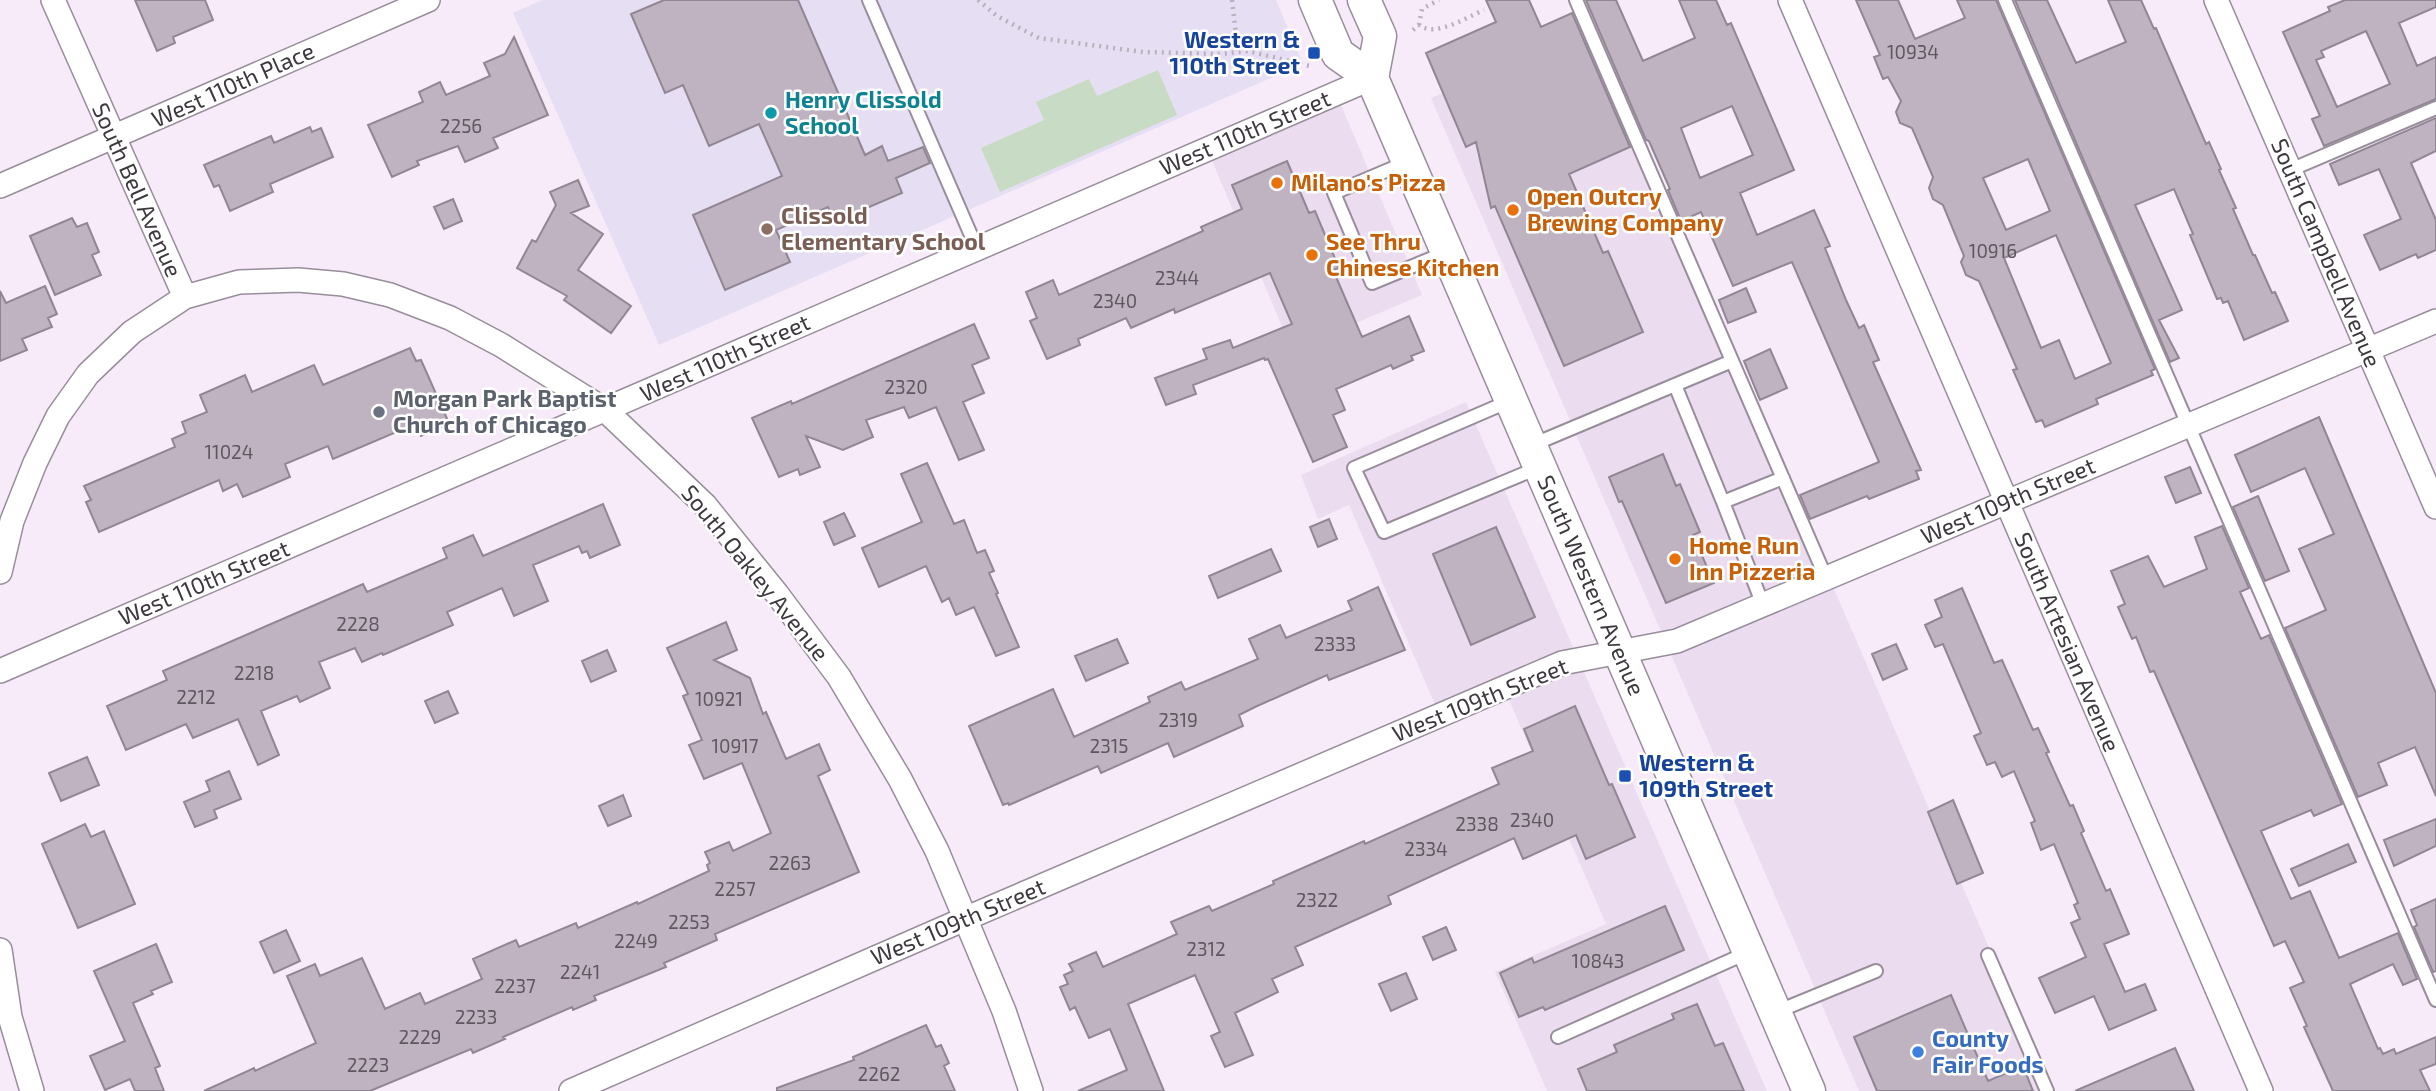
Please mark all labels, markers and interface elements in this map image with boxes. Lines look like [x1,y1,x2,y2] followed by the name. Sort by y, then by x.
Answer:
[1170,25,1300,79] place label: Western & 110th Street
[147,36,318,133] street label: West 110th Place
[1887,40,1939,63] house number: 10934
[1306,45,1322,61] marker: Western & 110th Street
[1155,83,1334,181] street label: West 110th Street
[785,85,942,139] place label: Henry Clissold School
[87,98,189,281] street label: South Bell Avenue
[763,105,779,121] marker: Henry Clissold School
[440,114,482,137] house number: 2256
[2266,134,2388,371] street label: South Campbell Avenue
[1291,168,1446,196] place label: Milano's Pizza
[1269,175,1285,191] marker: Milano's Pizza
[1527,182,1723,236] place label: Open Outcry Brewing Company
[781,201,986,255] place label: Clissold Elementary School
[1505,202,1521,218] marker: Open Outcry Brewing Company
[759,221,775,237] marker: Clissold Elementary School
[1326,227,1499,281] place label: See Thru Chinese Kitchen
[1969,239,2017,262] house number: 10916
[1304,247,1320,263] marker: See Thru Chinese Kitchen
[1155,266,1199,289] house number: 2344
[1093,289,1137,312] house number: 2340
[635,307,814,407] street label: West 110th Street
[884,375,928,398] house number: 2320
[393,384,616,438] place label: Morgan Park Baptist Church of Chicago
[371,404,387,420] marker: Morgan Park Baptist Church of Chicago
[205,440,253,463] house number: 11024
[1916,451,2099,549] street label: West 109th Street
[1532,471,1652,699] street label: South Western Avenue
[676,479,835,666] street label: South Oakley Avenue
[2009,528,2127,755] street label: South Artesian Avenue
[1689,531,1815,585] place label: Home Run Inn Pizzeria
[114,533,293,631] street label: West 110th Street
[1667,551,1683,567] marker: Home Run Inn Pizzeria
[336,612,380,635] house number: 2228
[1314,632,1356,655] house number: 2333
[1388,651,1572,747] street label: West 109th Street
[234,661,274,684] house number: 2218
[176,685,216,708] house number: 2212
[695,687,743,710] house number: 10921
[1158,708,1198,731] house number: 2319
[711,734,759,757] house number: 10917
[1090,734,1129,757] house number: 2315
[1639,748,1773,802] place label: Western & 109th Street
[1617,768,1633,784] marker: Western & 109th Street
[1510,808,1554,831] house number: 2340
[1455,812,1499,835] house number: 2338
[1404,837,1448,860] house number: 2334
[769,851,811,874] house number: 2263
[866,872,1049,970] street label: West 109th Street
[714,877,756,900] house number: 2257
[1296,888,1338,911] house number: 2322
[668,910,710,933] house number: 2253
[614,929,658,952] house number: 2249
[1186,937,1226,960] house number: 2312
[1572,949,1624,972] house number: 10843
[560,960,600,983] house number: 2241
[494,974,536,997] house number: 2237
[455,1005,497,1028] house number: 2233
[1932,1024,2044,1078] place label: County Fair Foods
[399,1025,441,1048] house number: 2229
[1910,1044,1926,1060] marker: County Fair Foods
[347,1053,389,1076] house number: 2223
[858,1062,900,1085] house number: 2262

